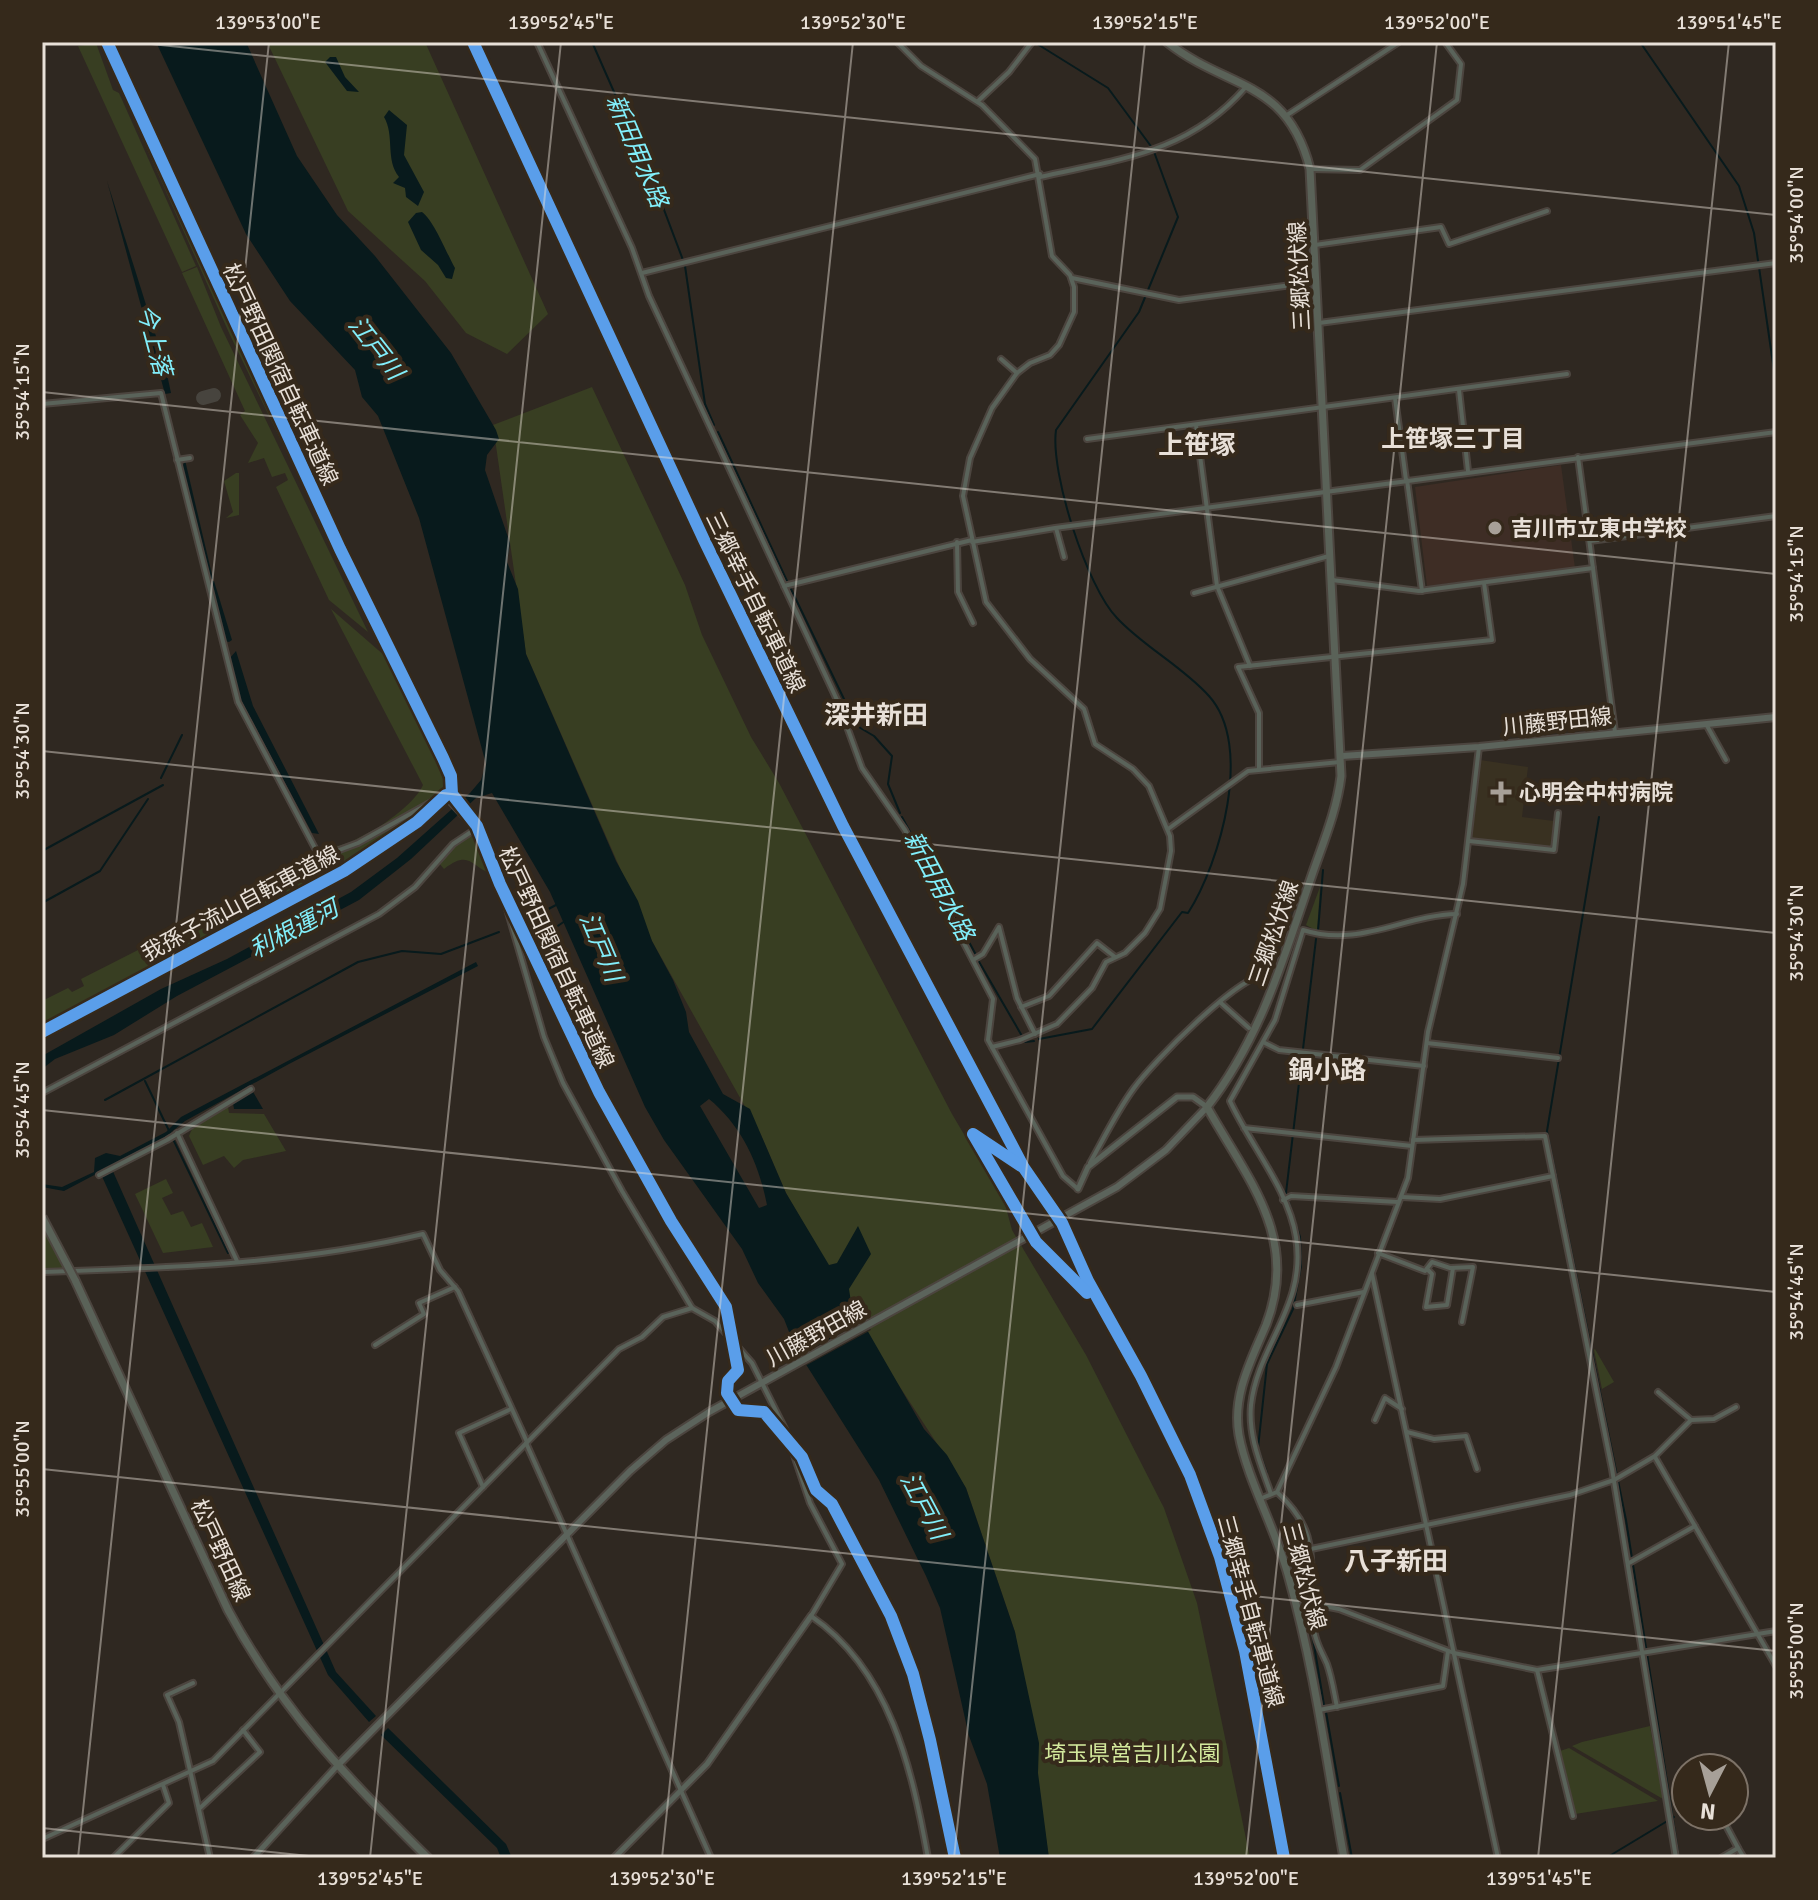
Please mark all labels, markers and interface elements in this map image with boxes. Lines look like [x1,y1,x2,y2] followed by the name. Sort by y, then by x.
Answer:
[215,10,321,35] text: 139°53'00"E
[508,10,614,35] text: 139°52'45"E
[800,10,906,35] text: 139°52'30"E
[1092,10,1198,35] text: 139°52'15"E
[1384,10,1490,35] text: 139°52'00"E
[1676,10,1782,35] text: 139°51'45"E
[600,90,675,214] water label: 新田用水路
[1784,166,1809,264] text: 35°54'00"N
[1283,220,1316,332] street label: 三郷松伏線
[217,259,344,490] street label: 松戸野田関宿自転車道線
[130,301,179,383] water label: 今上落
[342,310,412,388] water label: 江戸川
[10,343,35,441] text: 35°54'15"N
[1381,424,1525,454] district label: 上笹塚三丁目
[1158,430,1236,462] district label: 上笹塚
[700,507,811,697] street label: 三郷幸手自転車道線
[1511,515,1687,542] place label: 吉川市立東中学校
[1486,519,1504,537] marker: 吉川市立東中学校
[1784,525,1809,623] text: 35°54'15"N
[824,700,928,732] district label: 深井新田
[10,702,35,800] text: 35°54'30"N
[1501,702,1613,741] street label: 川藤野田線
[1519,779,1673,806] place label: 心明会中村病院
[1490,781,1512,803] marker: 心明会中村病院
[898,826,981,948] water label: 新田用水路
[137,840,344,967] street label: 我孫子流山自転車道線
[493,842,620,1073] street label: 松戸野田関宿自転車道線
[1243,877,1304,990] street label: 三郷松伏線
[1784,884,1809,982] text: 35°54'30"N
[245,891,347,965] water label: 利根運河
[573,908,630,989] water label: 江戸川
[1288,1055,1366,1087] district label: 鍋小路
[10,1061,35,1159] text: 35°54'45"N
[1784,1243,1809,1341] text: 35°54'45"N
[762,1295,871,1372] street label: 川藤野田線
[10,1420,35,1518] text: 35°55'00"N
[894,1467,956,1547] water label: 江戸川
[185,1495,256,1606] street label: 松戸野田線
[1212,1512,1289,1710] street label: 三郷幸手自転車道線
[1277,1520,1332,1633] street label: 三郷松伏線
[1344,1546,1448,1578] district label: 八子新田
[1784,1602,1809,1700] text: 35°55'00"N
[1044,1740,1220,1767] park label: 埼玉県営吉川公園
[1670,1752,1750,1832] north arrow
[1699,1797,1717,1826] text: N
[317,1866,423,1891] text: 139°52'45"E
[609,1866,715,1891] text: 139°52'30"E
[901,1866,1007,1891] text: 139°52'15"E
[1193,1866,1299,1891] text: 139°52'00"E
[1486,1866,1592,1891] text: 139°51'45"E

